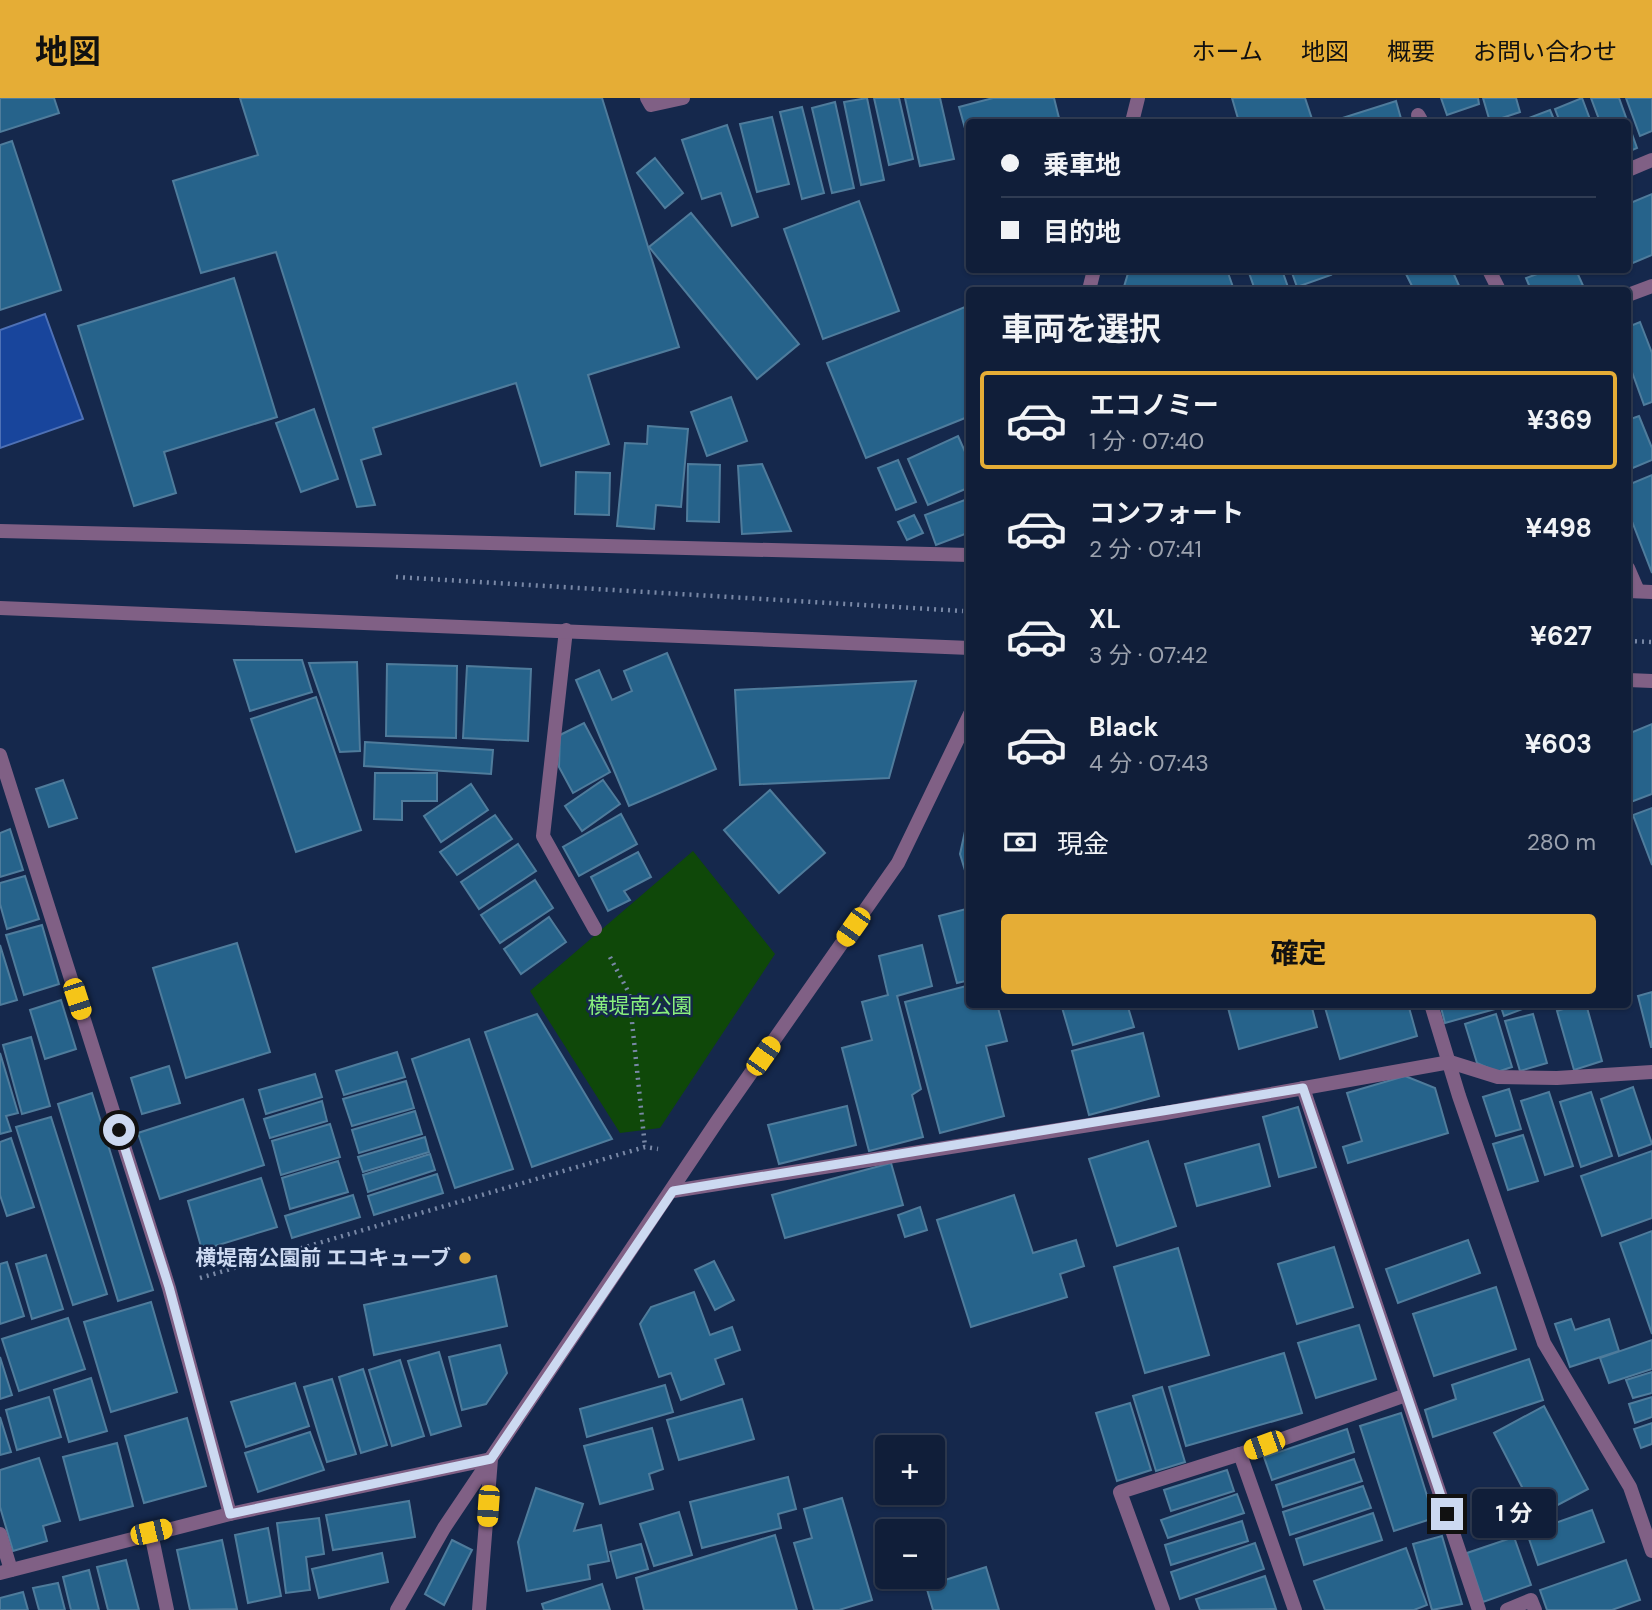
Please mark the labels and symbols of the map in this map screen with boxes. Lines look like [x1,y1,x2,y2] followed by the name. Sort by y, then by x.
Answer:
[833,904,874,950] car
[61,976,94,1022] car
[588,992,693,1020] park label: 横堤南公園
[743,1033,784,1079] car
[103,1114,135,1146] route start
[195,1244,451,1272] place label: 横堤南公園前 エコキューブ
[457,1250,473,1266] marker: 横堤南公園前 エコキューブ
[1241,1428,1288,1462] car
[477,1484,500,1528] car
[1472,1490,1556,1538] callout: 1 分
[1431,1498,1463,1530] route end
[129,1517,174,1547] car

